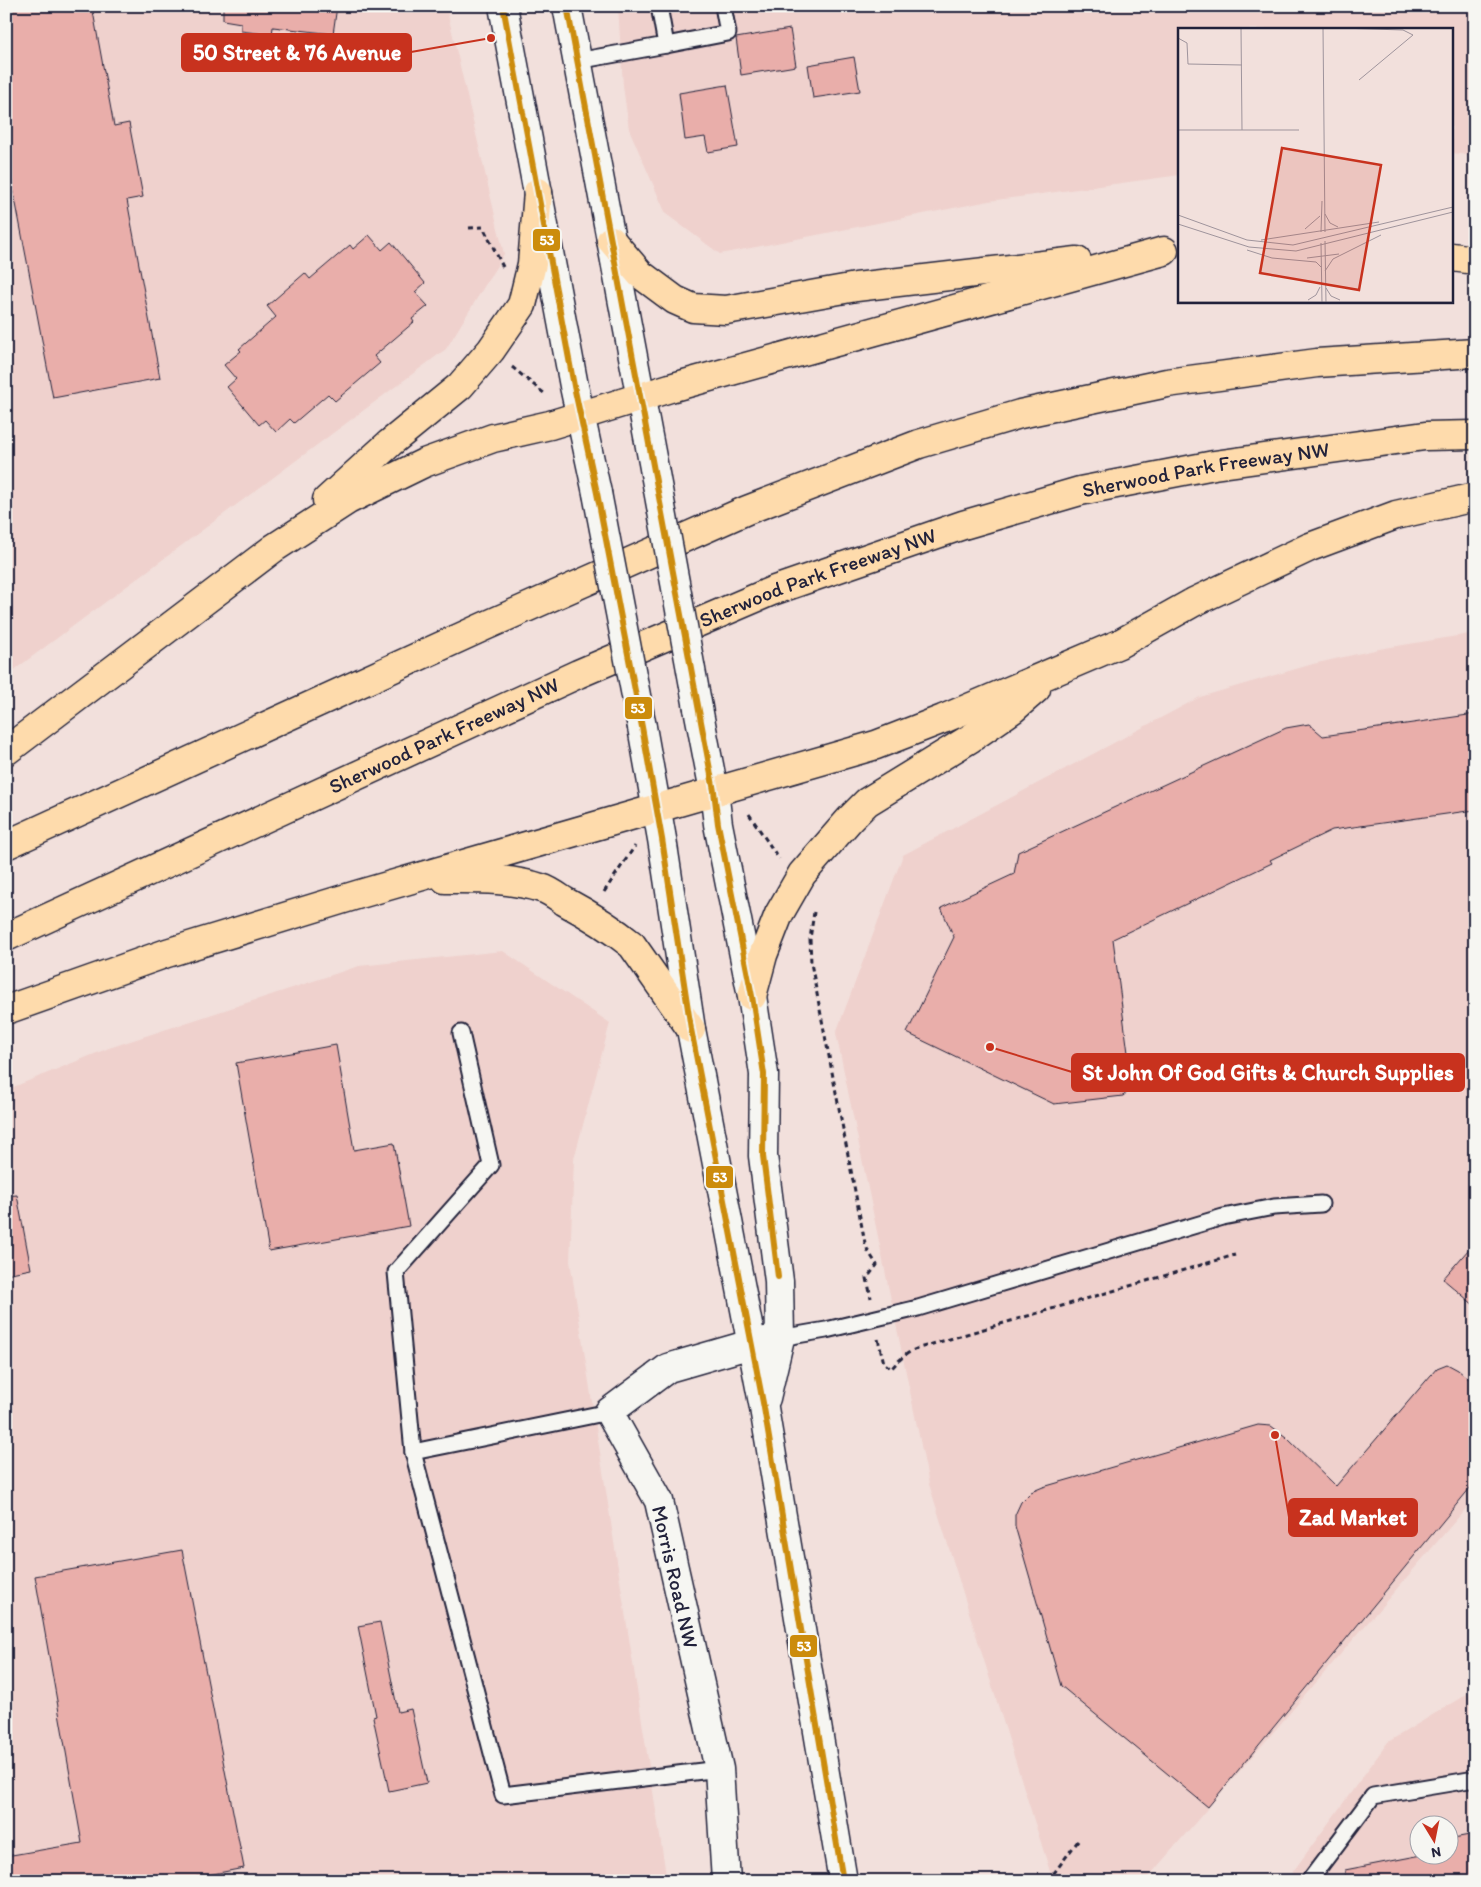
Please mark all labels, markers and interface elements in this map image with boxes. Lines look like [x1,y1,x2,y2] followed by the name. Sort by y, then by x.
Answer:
[1178,28,1454,302] inset map
[182,34,411,71] callout: 50 Street & 76 Avenue
[193,39,402,66] text: 50 Street & 76 Avenue
[532,228,561,252] line badge: 53
[540,232,555,249] text: 53
[1080,436,1331,502] street label: Sherwood Park Freeway NW
[695,522,939,633] street label: Sherwood Park Freeway NW
[325,672,563,799] street label: Sherwood Park Freeway NW
[624,696,653,720] line badge: 53
[631,700,646,717] text: 53
[1072,1054,1464,1091] callout: St John Of God Gifts & Church Supplies
[1082,1059,1454,1086] text: St John Of God Gifts & Church Supplies
[705,1165,734,1189] line badge: 53
[713,1169,728,1186] text: 53
[1289,1499,1417,1536] callout: Zad Market
[647,1503,704,1651] street label: Morris Road NW
[1299,1504,1408,1531] text: Zad Market
[789,1634,818,1658] line badge: 53
[797,1638,812,1655] text: 53
[1408,1814,1458,1864] north arrow
[1430,1843,1442,1862] text: N

